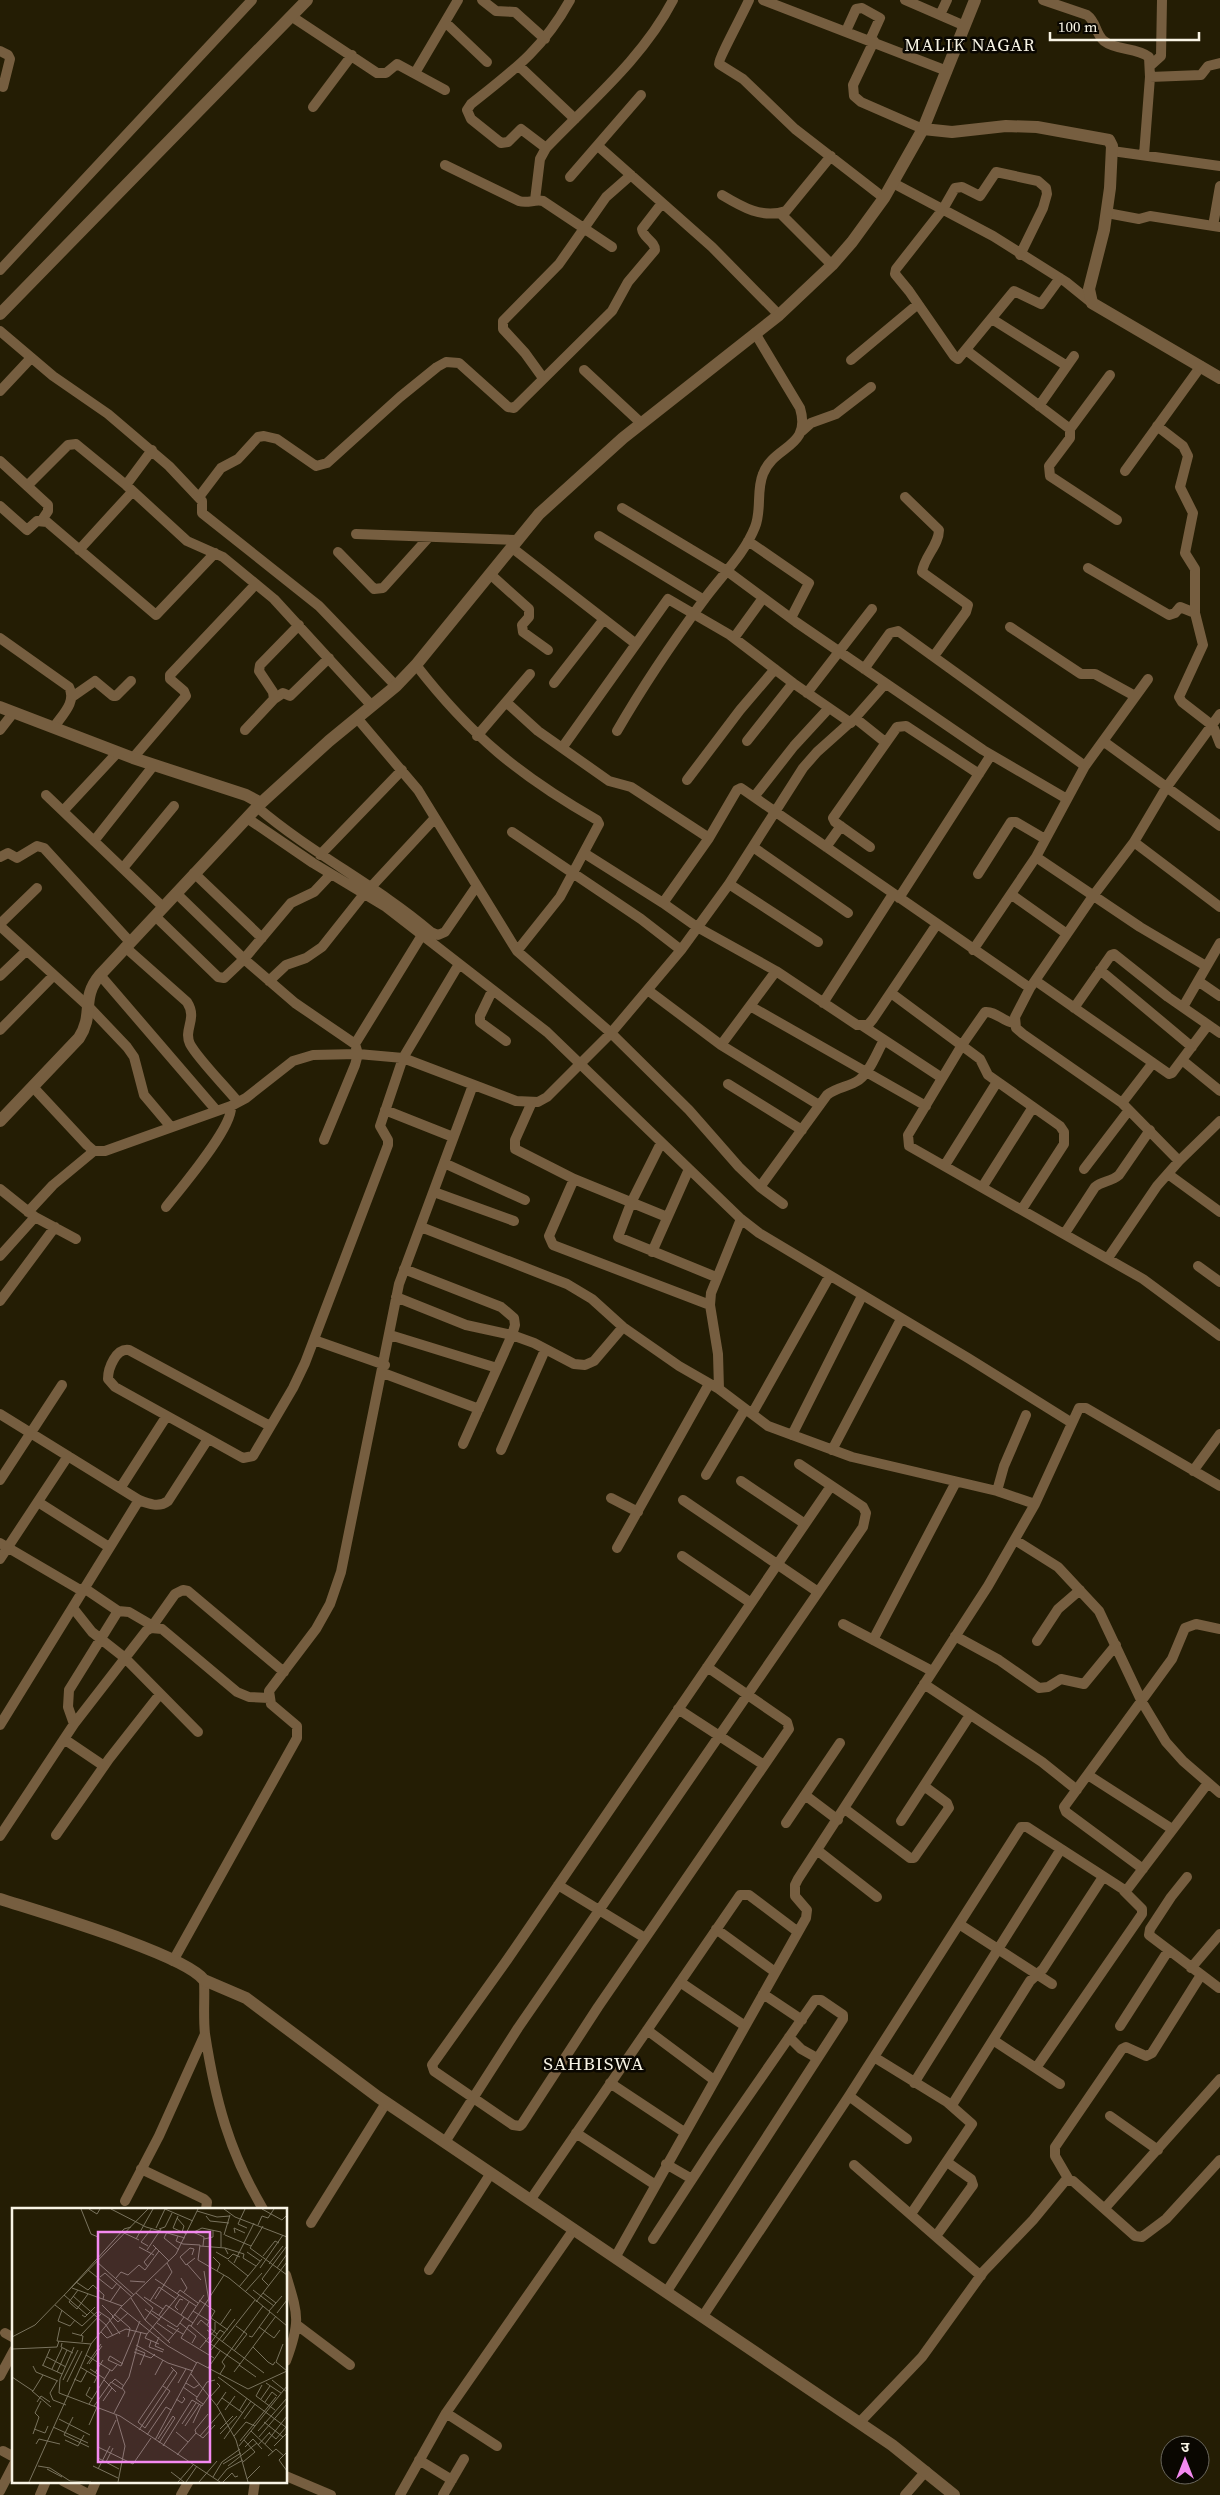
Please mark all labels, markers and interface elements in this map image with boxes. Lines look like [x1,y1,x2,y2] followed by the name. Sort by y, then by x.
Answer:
[1050,10,1199,42] scale bar
[1058,16,1098,37] text: 100 m
[904,32,1036,57] district label: MALIK NAGAR
[543,2050,645,2076] district label: SAHBISWA
[12,2208,288,2482] inset map
[1160,2435,1210,2485] north arrow
[1181,2437,1190,2457] text: उ

